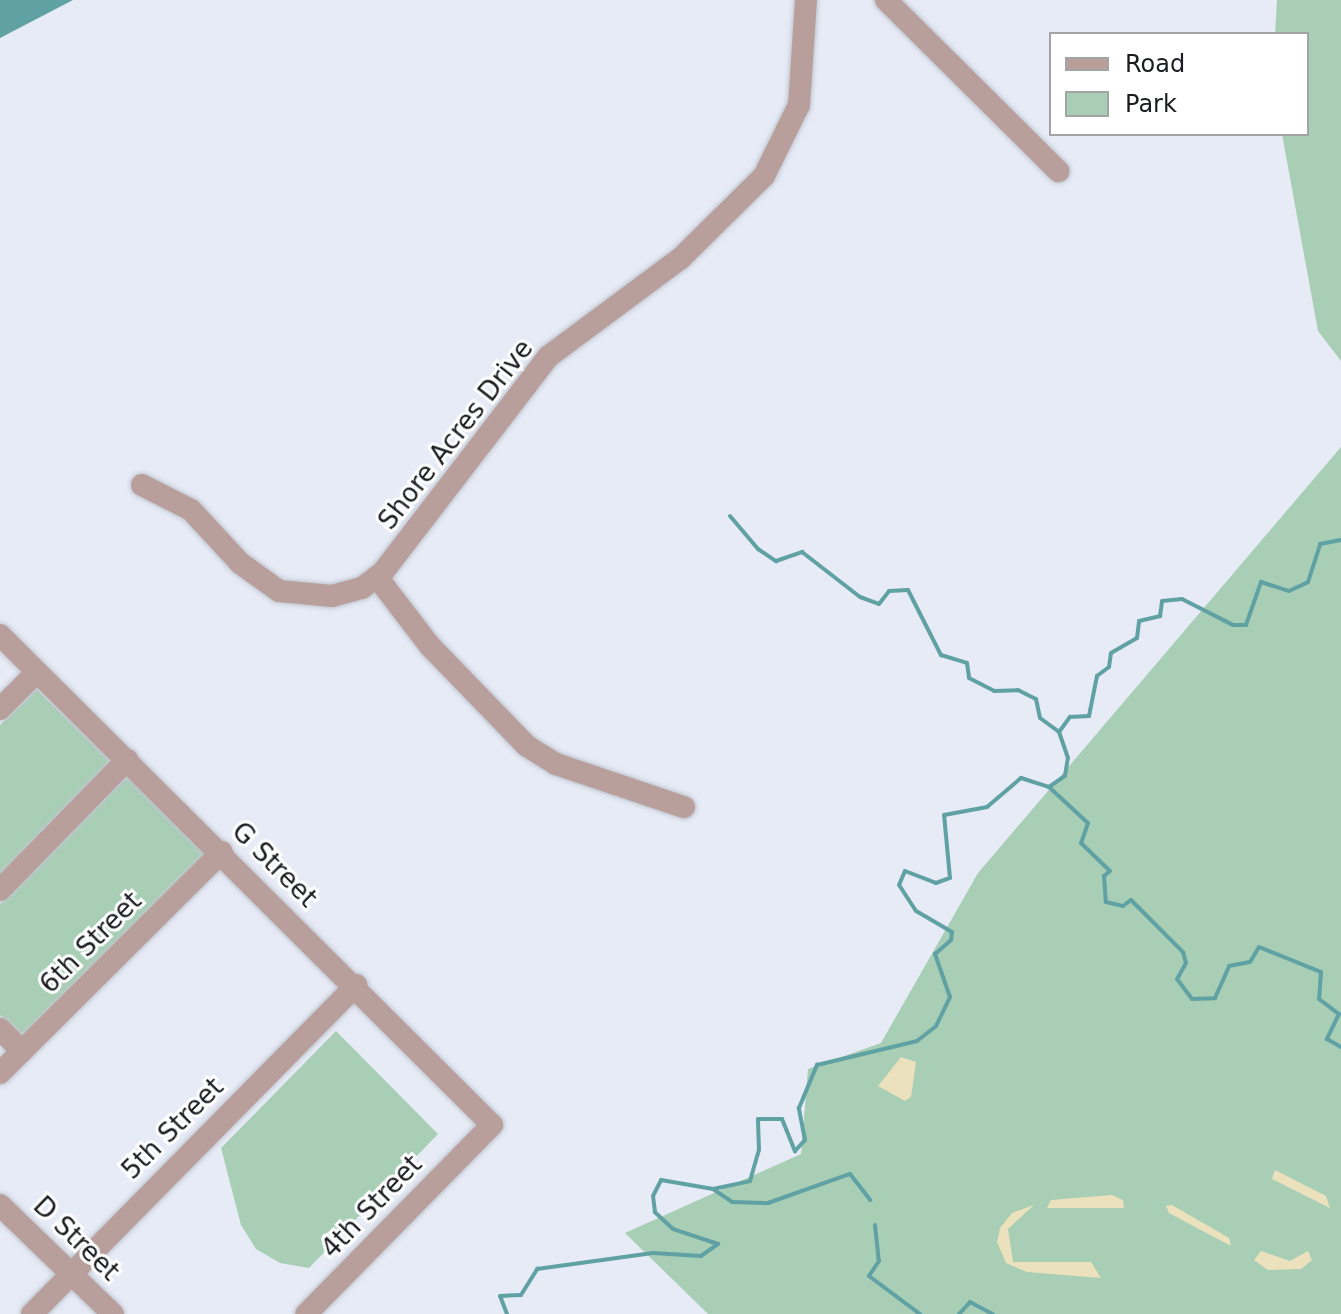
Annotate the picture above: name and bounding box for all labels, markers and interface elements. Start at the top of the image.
legend [1049,32,1309,136]
text: Road [1125,50,1185,78]
text: Park [1125,90,1177,118]
street label: Shore Acres Drive [372,334,540,536]
street label: G Street [225,816,323,914]
street label: 6th Street [34,886,148,1000]
street label: 5th Street [116,1072,230,1186]
street label: 4th Street [315,1149,429,1265]
street label: D Street [27,1191,125,1287]

